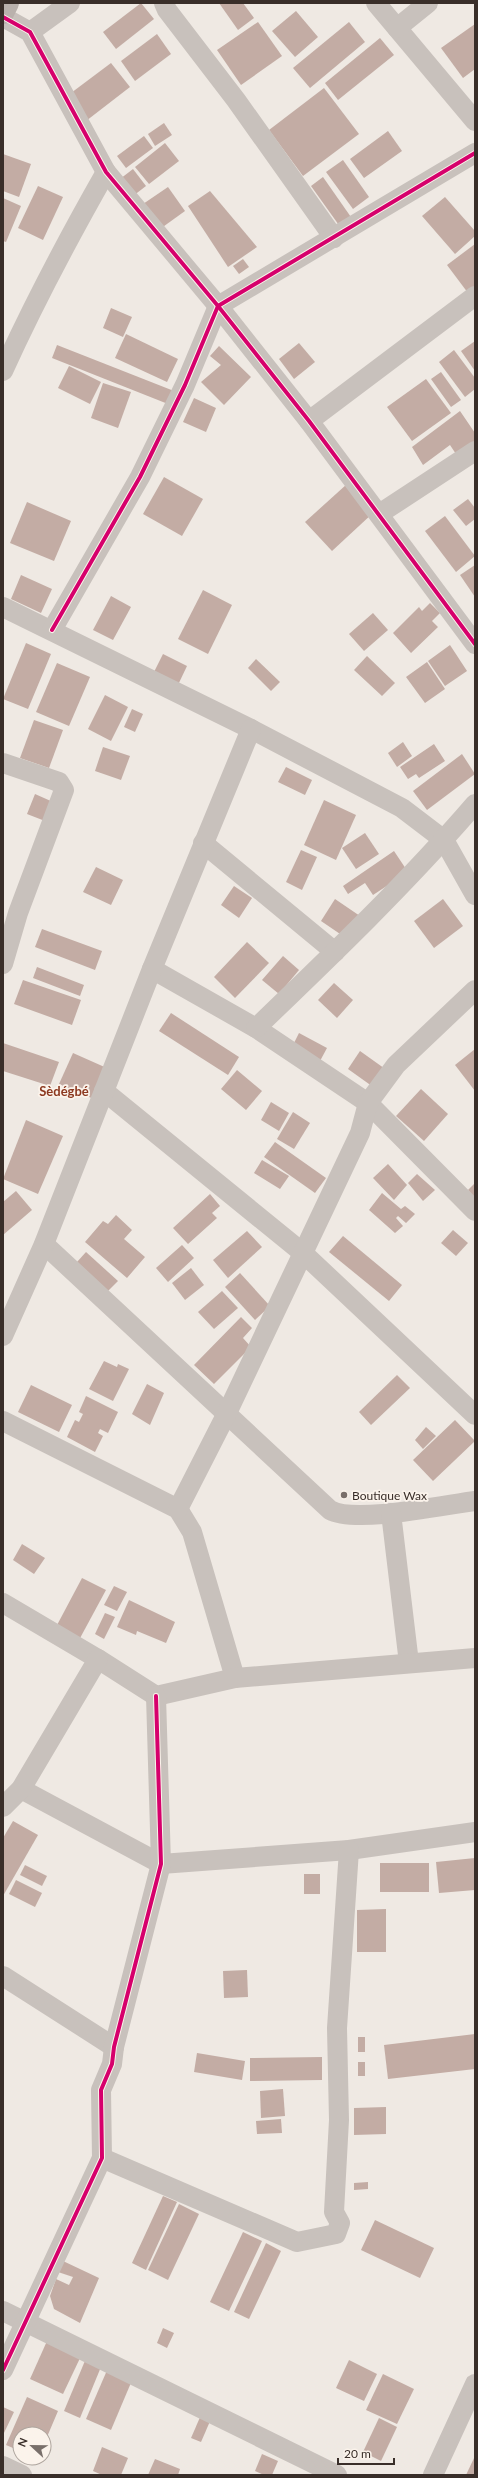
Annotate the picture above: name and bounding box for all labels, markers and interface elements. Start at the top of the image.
district label: Sèdégbé [39,1083,89,1099]
place label: Boutique Wax [352,1488,427,1503]
marker: Boutique Wax [339,1490,349,1500]
north arrow [12,2426,52,2466]
text: N [15,2436,30,2448]
scale bar [338,2440,394,2466]
text: 20 m [344,2446,371,2461]

